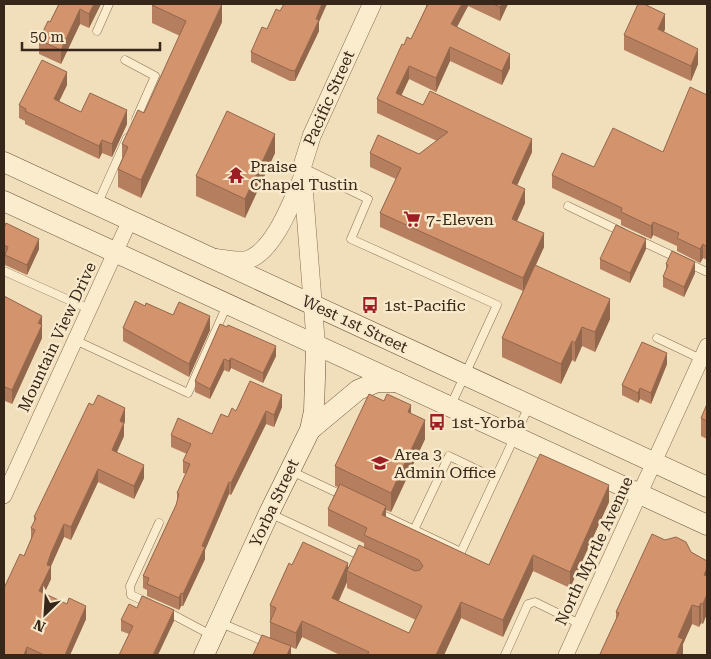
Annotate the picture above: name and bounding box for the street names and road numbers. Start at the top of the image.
street label: Pacific Street [300,47,358,149]
street label: Mountain View Drive [14,259,100,415]
street label: West 1st Street [299,291,411,357]
street label: Yorba Street [245,456,303,550]
street label: North Myrtle Avenue [551,473,637,629]

